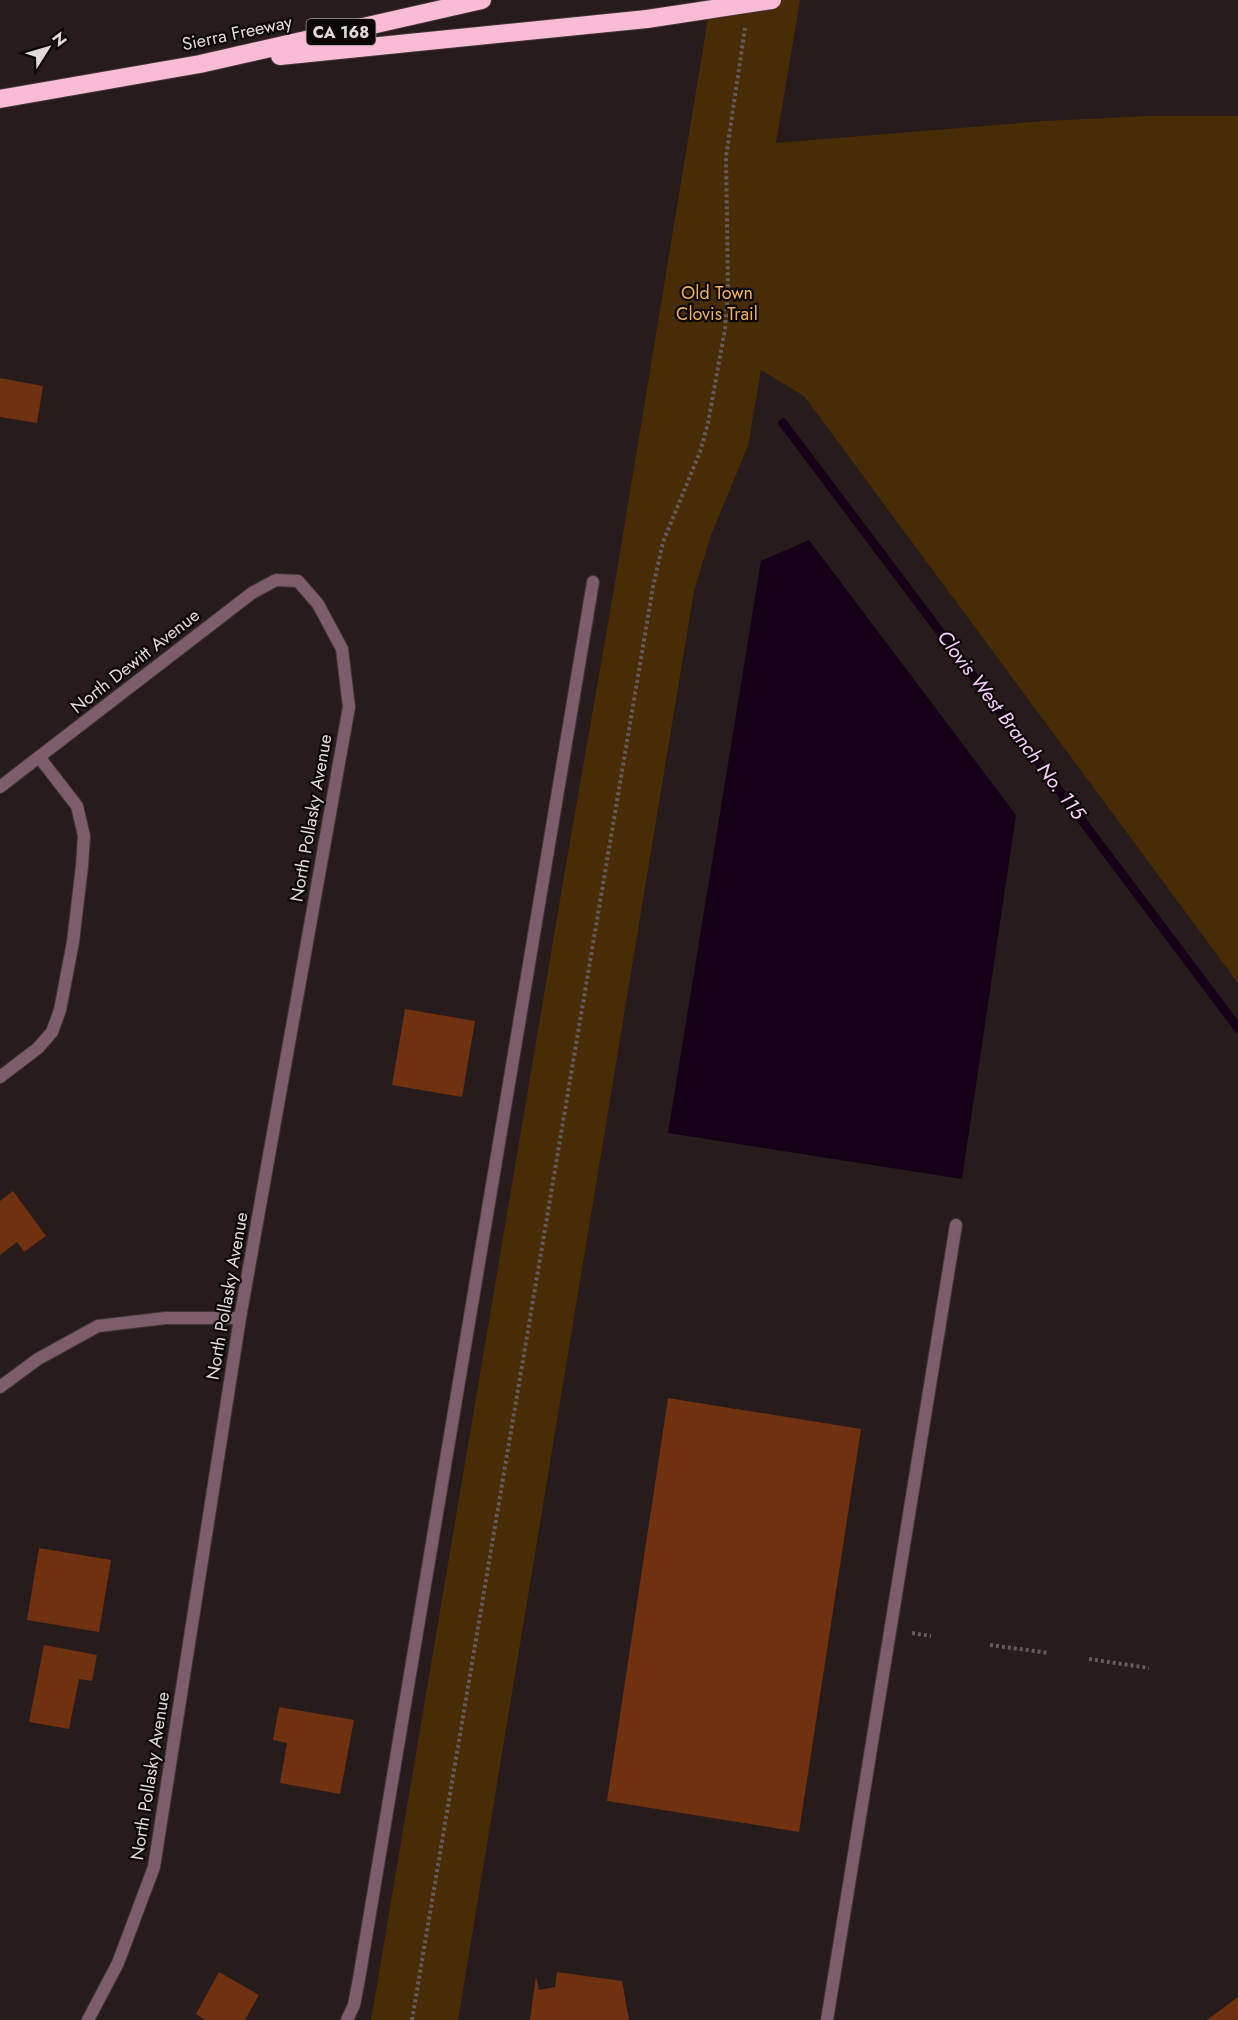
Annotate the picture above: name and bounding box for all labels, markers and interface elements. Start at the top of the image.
street label: Sierra Freeway [180,9,294,57]
north arrow [18,18,78,78]
road number: CA 168 [306,19,376,45]
text: N [47,27,73,51]
park label: Old Town Clovis Trail [676,280,758,327]
street label: North Dewitt Avenue [65,602,205,720]
water label: Clovis West Branch No. 115 [930,624,1093,827]
street label: North Pollasky Avenue [283,732,339,904]
street label: North Pollasky Avenue [199,1210,255,1382]
street label: North Pollasky Avenue [124,1690,176,1862]

